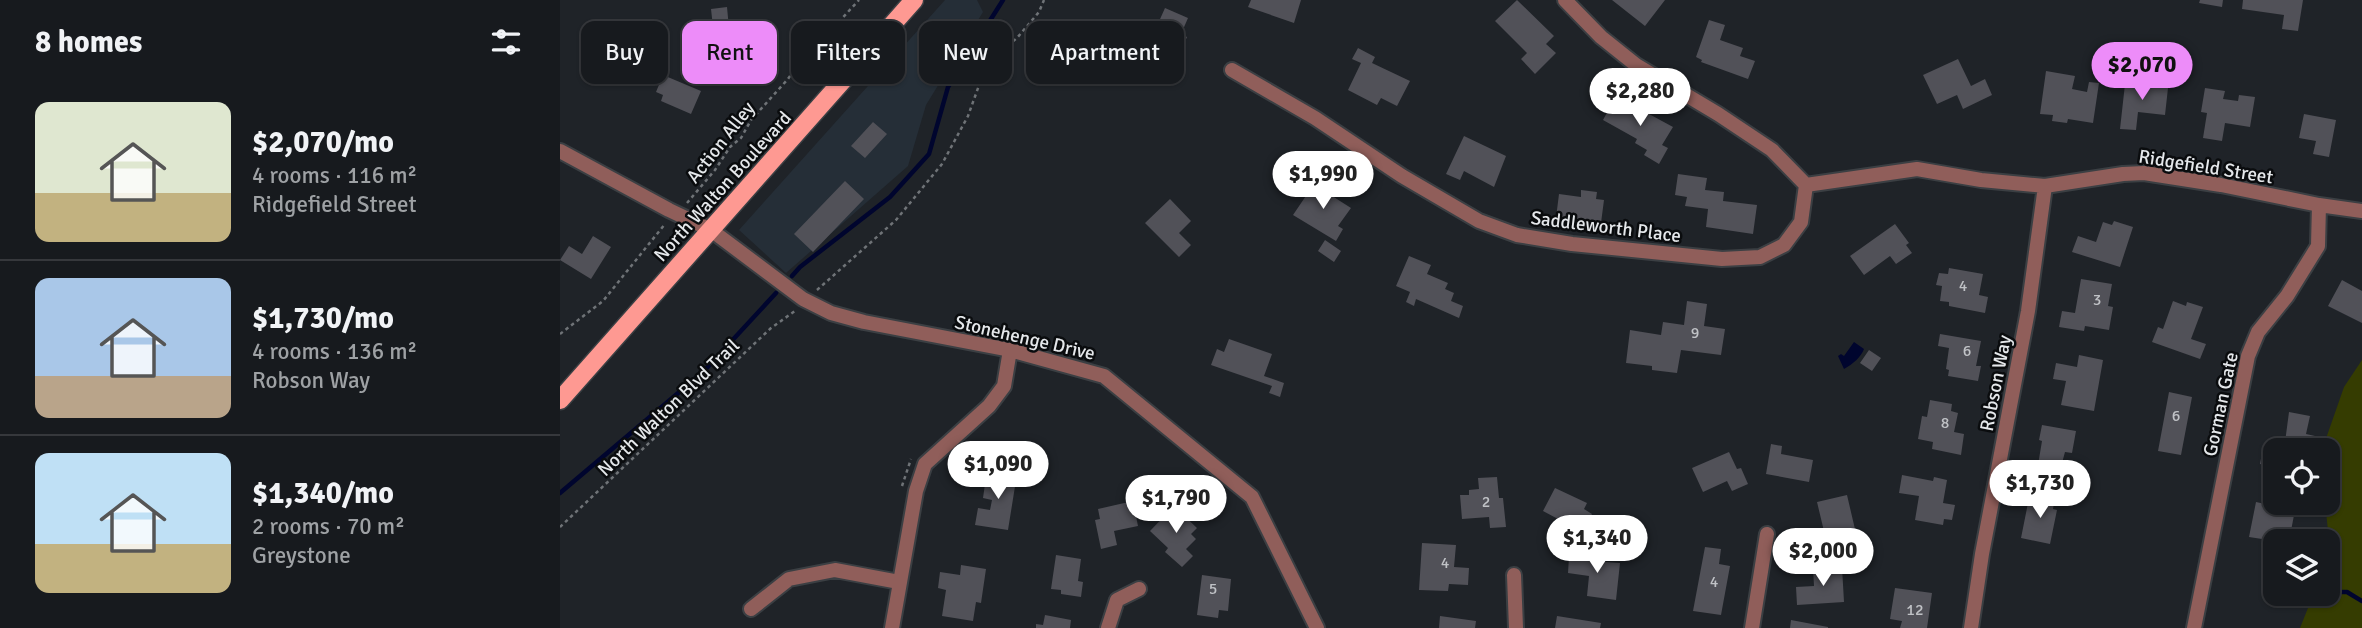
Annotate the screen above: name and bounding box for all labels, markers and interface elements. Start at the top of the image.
chip: Buy [581,21,668,84]
chip: Rent [682,21,777,84]
chip: Filters [791,21,905,84]
chip: New [919,21,1012,84]
chip: Apartment [1026,21,1184,84]
icon: filters [487,23,525,61]
text: 8 homes [35,24,142,61]
pin: $2,070 [2085,42,2199,102]
text: $2,070 [2108,50,2176,79]
pin: $2,280 [1583,68,1697,128]
text: $2,280 [1606,76,1674,105]
street label: Action Alley [681,97,760,188]
street label: North Walton Boulevard [649,106,797,267]
text: $2,070/mo [252,124,394,161]
icon: home [91,130,175,214]
street label: Ridgefield Street [2137,145,2275,190]
pin: $1,990 [1266,152,1380,211]
text: $1,990 [1289,159,1357,188]
text: 4 rooms · 116 m² [252,161,417,190]
text: Ridgefield Street [252,190,417,219]
street label: Saddleworth Place [1529,206,1682,248]
house number: 4 [1959,276,1968,296]
house number: 3 [2093,290,2101,310]
text: $1,730/mo [252,300,394,337]
icon: home [91,306,175,390]
street label: Stonehenge Drive [952,310,1097,366]
house number: 9 [1691,323,1699,343]
street label: Robson Way [1975,333,2017,433]
street label: North Walton Blvd Trail [593,334,745,482]
text: 4 rooms · 136 m² [252,337,417,366]
house number: 6 [1963,341,1971,361]
street label: Gorman Gate [2198,350,2244,459]
text: Robson Way [252,366,370,395]
house number: 6 [2172,406,2180,426]
house number: 8 [1941,413,1949,433]
map controls [2263,438,2340,606]
button: locate [2263,438,2340,515]
pin: $1,090 [941,442,1055,501]
text: $1,090 [964,449,1032,478]
pin: $1,730 [1983,461,2097,520]
text: $1,730 [2006,468,2074,497]
text: $1,340/mo [252,475,394,512]
pin: $1,790 [1119,476,1233,535]
icon: home [91,481,175,565]
text: $1,790 [1142,483,1210,512]
house number: 2 [1482,492,1490,512]
text: 2 rooms · 70 m² [252,512,405,541]
pin: $1,340 [1540,516,1654,575]
text: $1,340 [1563,523,1631,552]
pin: $2,000 [1766,528,1880,588]
button: layers [2263,529,2340,606]
text: $2,000 [1789,536,1857,565]
text: Greystone [252,541,351,570]
house number: 4 [1441,553,1450,573]
house number: 4 [1710,572,1719,592]
house number: 5 [1209,579,1217,599]
house number: 12 [1906,600,1924,620]

